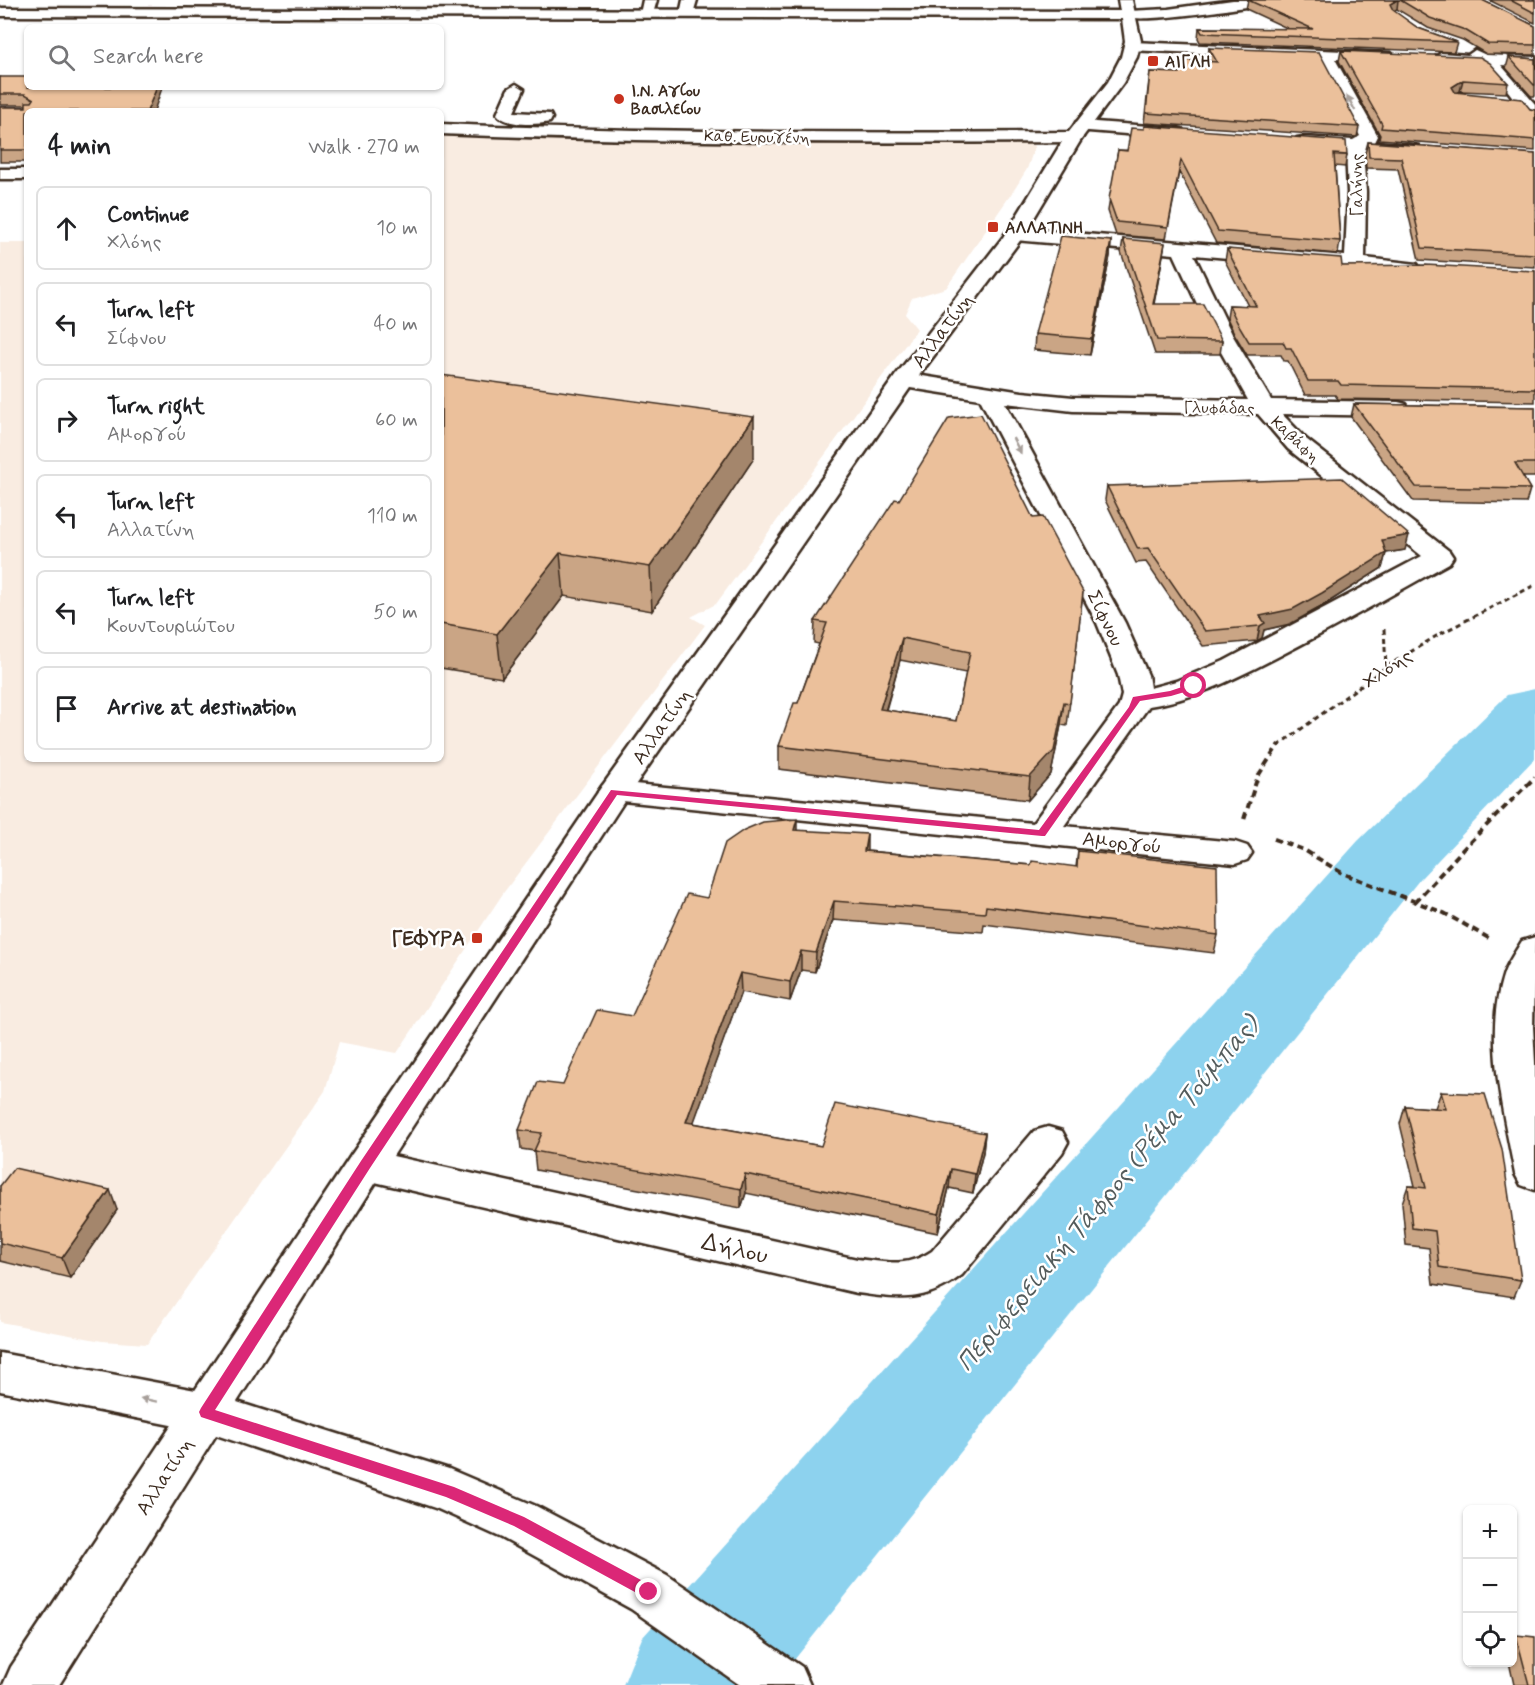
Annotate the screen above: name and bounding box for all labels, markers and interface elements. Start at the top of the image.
search box [24,24,444,90]
icon: search [45,41,78,74]
text: Search here [93,43,204,71]
place label: ΑΙΓΛΗ [1165,52,1211,73]
marker: ΑΙΓΛΗ [1146,54,1160,68]
place label: Ι.Ν. Αγίου Βασιλείου [631,81,701,120]
marker: Ι.Ν. Αγίου Βασιλείου [612,92,626,106]
one-way arrow [1346,95,1356,112]
street label: Καθ. Ευρυγένη [704,125,810,149]
text: 4 min [48,130,111,164]
text: Walk · 270 m [308,134,420,161]
street label: Γαλήνης [1347,154,1368,216]
text: Continue [107,201,189,229]
icon: ahead [50,212,83,245]
text: 10 m [376,215,418,242]
place label: ΑΛΛΑΤΙΝΗ [1005,218,1083,239]
marker: ΑΛΛΑΤΙΝΗ [986,220,1000,234]
text: Χλόης [107,229,161,256]
street label: Αλλατίνη [906,288,980,374]
text: Turn left [107,297,195,325]
icon: left [50,308,83,341]
text: 40 m [374,311,418,338]
text: Σίφνου [107,325,166,352]
text: Turn right [107,393,205,421]
street label: Γλυφάδας [1183,397,1255,420]
icon: right [50,404,83,437]
text: 60 m [375,407,418,434]
street label: Καβάφη [1266,412,1324,468]
text: Αμοργού [107,421,186,448]
one-way arrow [1012,437,1022,454]
text: Turn left [107,489,195,517]
icon: left [50,500,83,533]
text: 110 m [367,503,418,530]
text: Αλλατίνη [107,517,195,544]
text: Turn left [107,585,195,613]
street label: Σίφνου [1080,586,1130,651]
icon: left [50,596,83,629]
text: 50 m [373,599,418,626]
text: Κουντουριώτου [107,613,235,640]
street label: Χλόης [1358,643,1418,696]
route start [1180,672,1206,698]
street label: Αλλατίνη [626,683,698,770]
icon: arrive [50,692,83,725]
text: Arrive at destination [107,694,297,722]
street label: Αμοργού [1081,826,1163,861]
place label: ΓΕΦΥΡΑ [391,926,465,953]
marker: ΓΕΦΥΡΑ [470,931,484,945]
water label: Περιφερειακή Τάφρος (Ρέμα Τούμπας) [949,1007,1269,1379]
street label: Δήλου [699,1227,771,1272]
one-way arrow [139,1395,158,1404]
street label: Αλλατίνη [130,1433,200,1521]
map controls [1463,1505,1517,1667]
button: + [1463,1505,1517,1559]
button: − [1463,1559,1517,1613]
route end [635,1578,661,1604]
button: locate [1463,1613,1517,1667]

